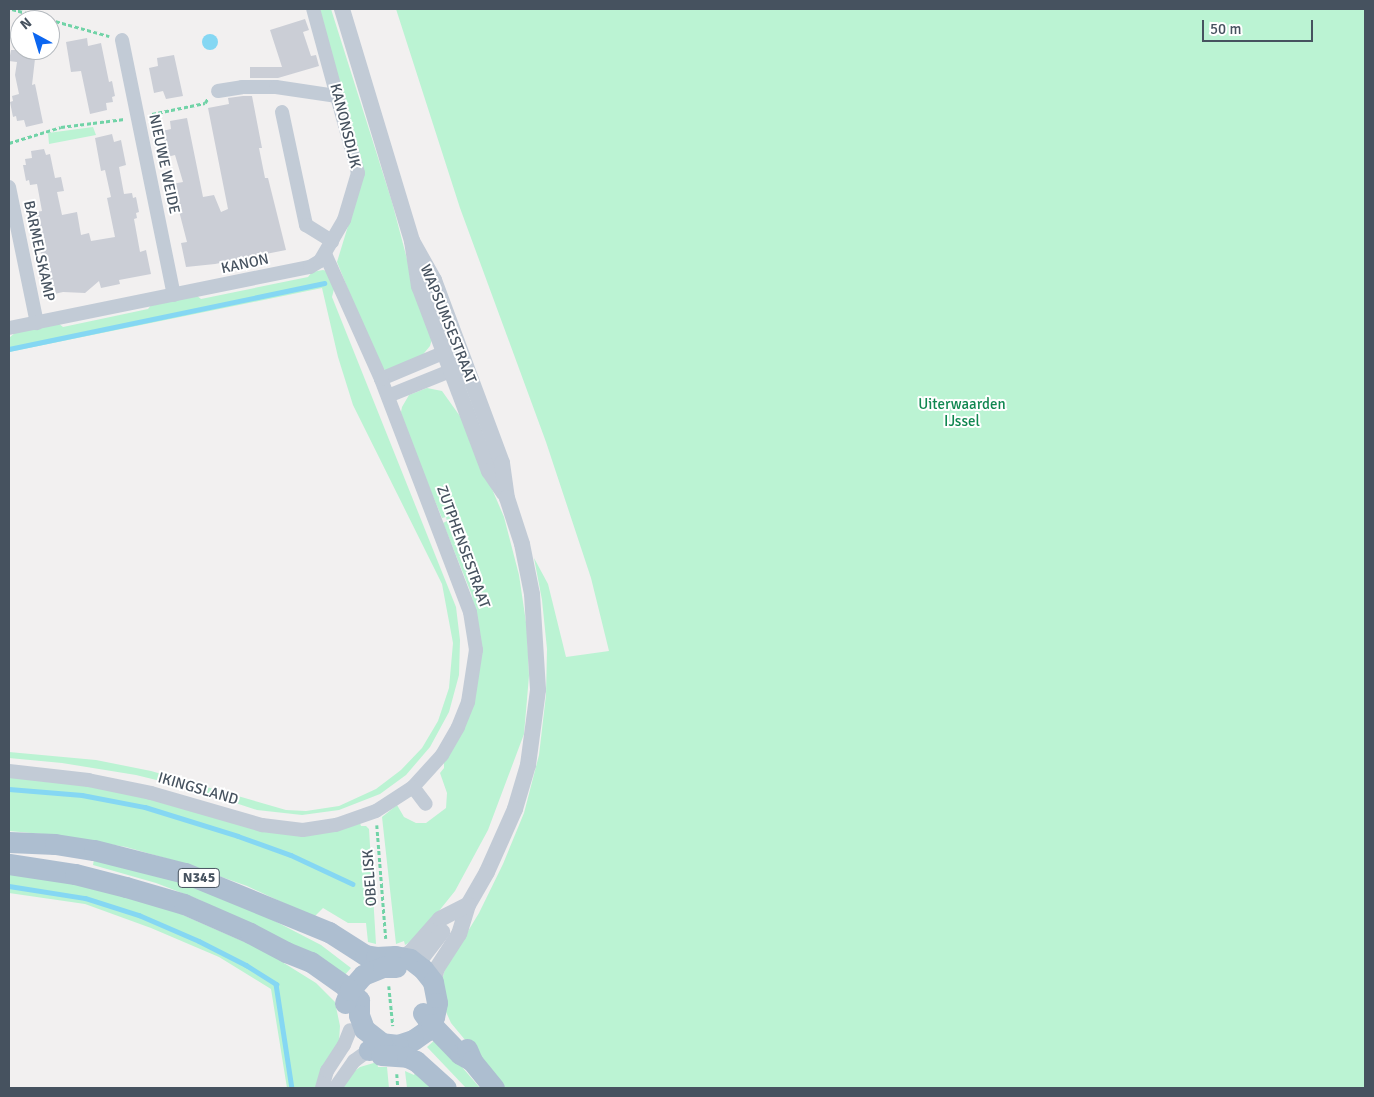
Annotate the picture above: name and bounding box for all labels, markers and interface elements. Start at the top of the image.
north arrow [10,10,60,60]
scale bar [1204,10,1315,42]
text: N [17,14,35,33]
text: 50 m [1210,20,1241,38]
street label: KANONSDIJK [326,82,364,170]
street label: NIEUWE WEIDE [145,112,183,216]
street label: BARMELSKAMP [20,199,58,303]
street label: KANON [219,250,271,278]
street label: WAPSUMSESTRAAT [416,262,480,386]
park label: Uiterwaarden IJssel [918,395,1006,430]
street label: ZUTPHENSESTRAAT [432,483,494,611]
street label: IKINGSLAND [156,769,240,809]
street label: OBELISK [359,849,381,907]
road number: N345 [178,866,220,890]

